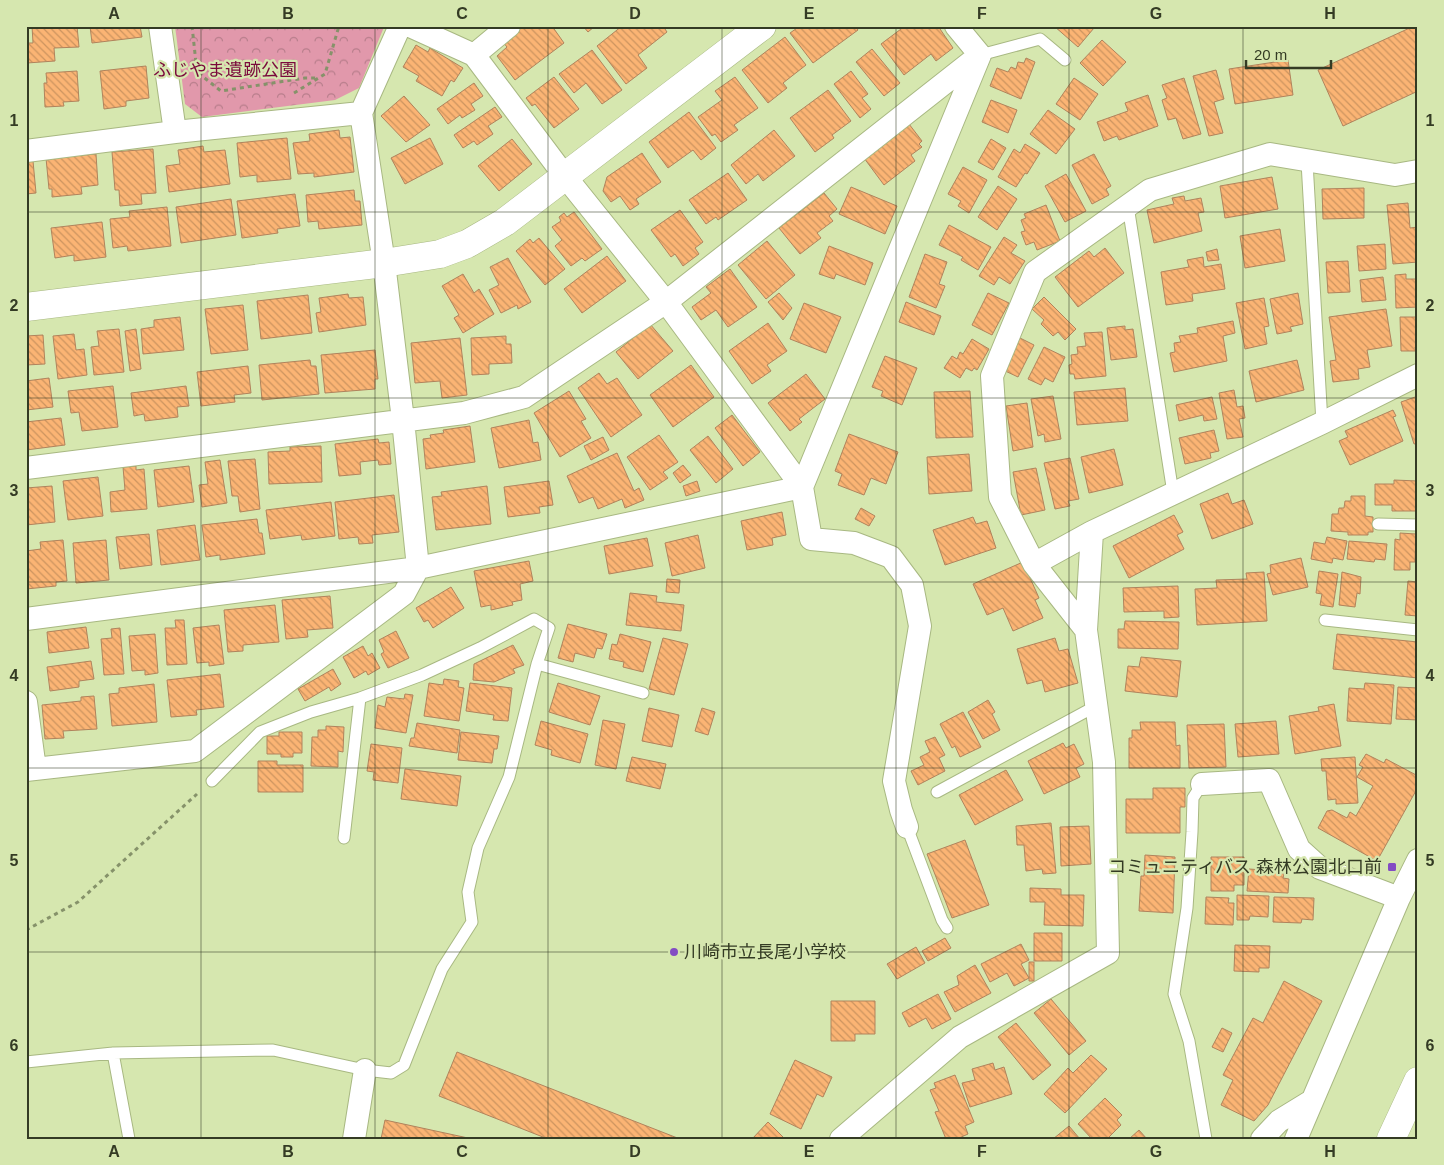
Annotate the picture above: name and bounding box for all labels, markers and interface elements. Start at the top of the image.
text: A [108,5,120,22]
text: B [282,5,294,22]
text: C [456,5,468,22]
text: D [629,5,641,22]
text: E [804,5,815,22]
text: F [977,5,987,22]
text: G [1150,5,1162,22]
text: H [1324,5,1336,22]
scale bar [1246,38,1332,70]
text: 20 m [1254,46,1287,63]
park label: ふじやま遺跡公園 [153,60,297,80]
text: 1 [10,112,19,129]
text: 1 [1426,112,1435,129]
text: 2 [10,297,19,314]
text: 2 [1426,297,1435,314]
text: 3 [10,482,19,499]
text: 3 [1426,482,1435,499]
text: 4 [10,667,19,684]
text: 4 [1426,667,1435,684]
text: 5 [10,852,19,869]
text: 5 [1426,852,1435,869]
place label: コミュニティバス 森林公園北口前 [1108,857,1382,877]
marker: コミュニティバス 森林公園北口前 [1386,861,1398,873]
place label: 川崎市立長尾小学校 [684,942,846,962]
marker: 川崎市立長尾小学校 [668,946,680,958]
text: 6 [10,1037,19,1054]
text: 6 [1426,1037,1435,1054]
text: A [108,1143,120,1160]
text: B [282,1143,294,1160]
text: C [456,1143,468,1160]
text: D [629,1143,641,1160]
text: E [804,1143,815,1160]
text: F [977,1143,987,1160]
text: G [1150,1143,1162,1160]
text: H [1324,1143,1336,1160]

